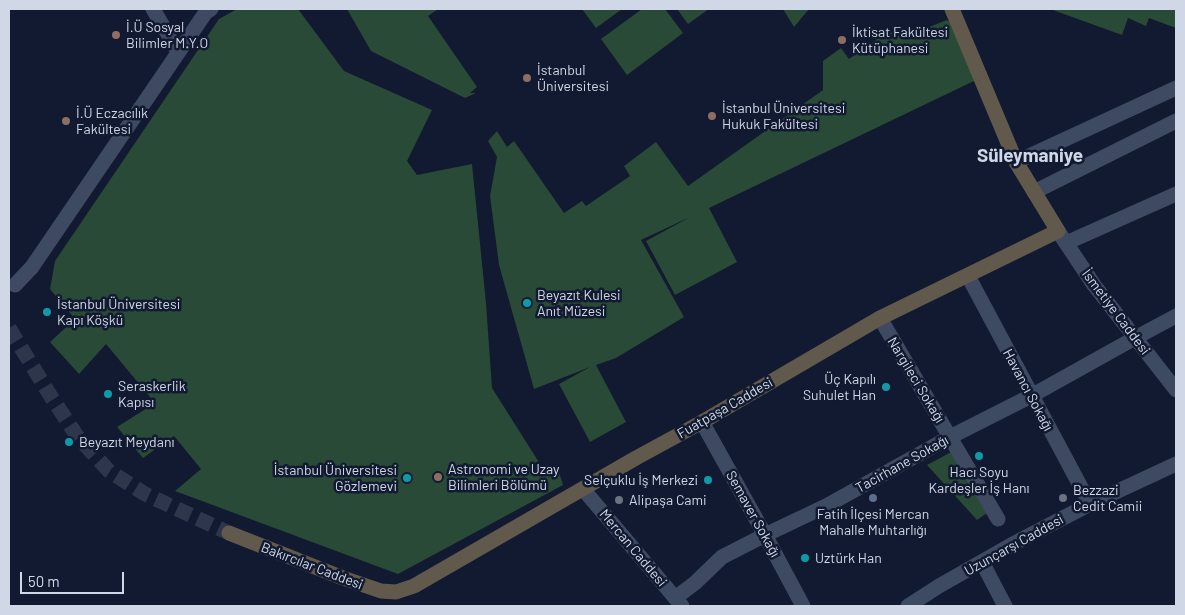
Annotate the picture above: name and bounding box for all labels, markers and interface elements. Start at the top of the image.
place label: İ.Ü Sosyal Bilimler M.Y.O [126,19,208,52]
place label: İktisat Fakültesi Kütüphanesi [852,24,948,56]
marker: İ.Ü Sosyal Bilimler M.Y.O [110,29,122,41]
marker: İktisat Fakültesi Kütüphanesi [836,34,848,46]
place label: İstanbul Üniversitesi [537,62,609,94]
marker: İstanbul Üniversitesi [521,72,533,84]
place label: İstanbul Üniversitesi Hukuk Fakültesi [722,100,845,132]
place label: İ.Ü Eczacılık Fakültesi [76,105,148,138]
marker: İstanbul Üniversitesi Hukuk Fakültesi [706,110,718,122]
marker: İ.Ü Eczacılık Fakültesi [60,115,72,127]
district label: Süleymaniye [977,145,1083,167]
street label: İsmetiye Caddesi [1078,266,1154,358]
place label: Beyazıt Kulesi Anıt Müzesi [537,287,621,320]
place label: İstanbul Üniversitesi Kapı Köşkü [57,296,180,328]
marker: Beyazıt Kulesi Anıt Müzesi [521,297,533,309]
marker: İstanbul Üniversitesi Kapı Köşkü [41,306,53,318]
street label: Nargileci Sokağı [884,334,948,426]
street label: Havancı Sokağı [999,346,1057,434]
place label: Üç Kapılı Suhulet Han [803,371,876,404]
street label: Fuatpaşa Caddesi [674,374,776,442]
place label: Seraskerlik Kapısı [118,378,186,411]
marker: Üç Kapılı Suhulet Han [880,381,892,393]
marker: Seraskerlik Kapısı [102,388,114,400]
street label: Tacirhane Sokağı [853,432,951,496]
place label: Beyazıt Meydanı [79,434,174,450]
marker: Beyazıt Meydanı [63,436,75,448]
marker: Hacı Soyu Kardeşler İş Hanı [973,450,985,462]
place label: Astronomi ve Uzay Bilimleri Bölümü [448,461,559,494]
place label: İstanbul Üniversitesi Gözlemevi [274,462,397,494]
place label: Hacı Soyu Kardeşler İş Hanı [928,464,1030,497]
street label: Semaver Sokağı [722,468,784,560]
marker: Astronomi ve Uzay Bilimleri Bölümü [432,471,444,483]
marker: İstanbul Üniversitesi Gözlemevi [401,472,413,484]
place label: Selçuklu İş Merkezi [584,472,698,488]
marker: Selçuklu İş Merkezi [702,474,714,486]
place label: Bezzazi Cedit Camii [1073,482,1142,514]
place label: Alipaşa Cami [629,492,707,508]
marker: Fatih İlçesi Mercan Mahalle Muhtarlığı [867,492,879,504]
marker: Bezzazi Cedit Camii [1057,492,1069,504]
marker: Alipaşa Cami [613,494,625,506]
street label: Mercan Caddesi [596,506,670,590]
place label: Fatih İlçesi Mercan Mahalle Muhtarlığı [817,506,929,538]
street label: Uzunçarşı Caddesi [961,511,1067,579]
street label: Bakırcılar Caddesi [259,539,365,593]
place label: Uztürk Han [815,550,882,566]
marker: Uztürk Han [799,552,811,564]
scale bar [22,562,126,594]
text: 50 m [28,572,60,590]

